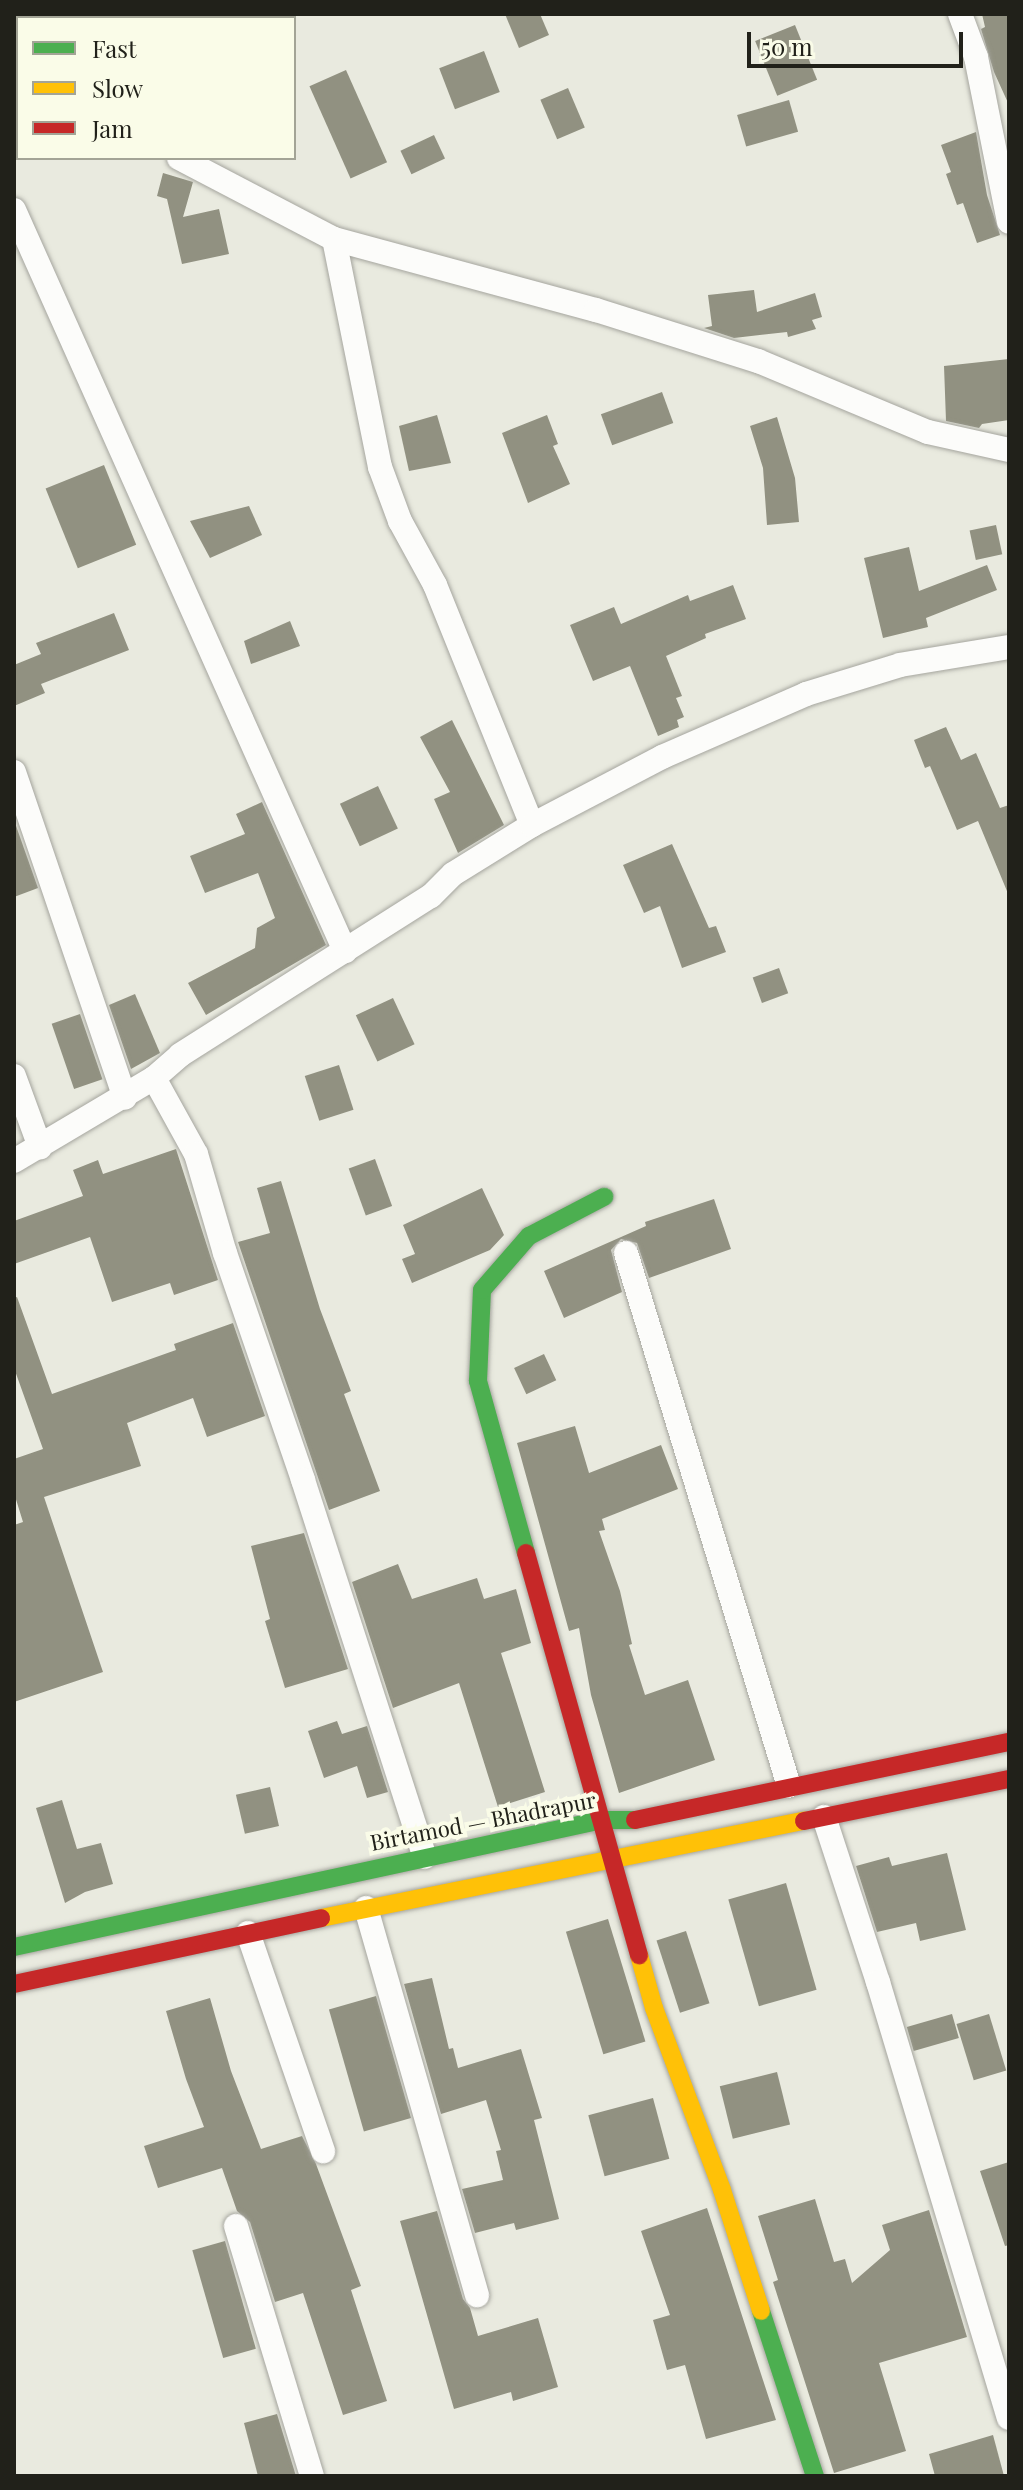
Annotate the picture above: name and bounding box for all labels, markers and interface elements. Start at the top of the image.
legend [16,16,296,160]
scale bar [751,16,967,66]
text: 50 m [761,30,813,62]
text: Fast [92,32,137,64]
text: Slow [92,72,143,104]
text: Jam [92,112,133,144]
street label: Birtamod — Bhadrapur [368,1786,598,1856]

